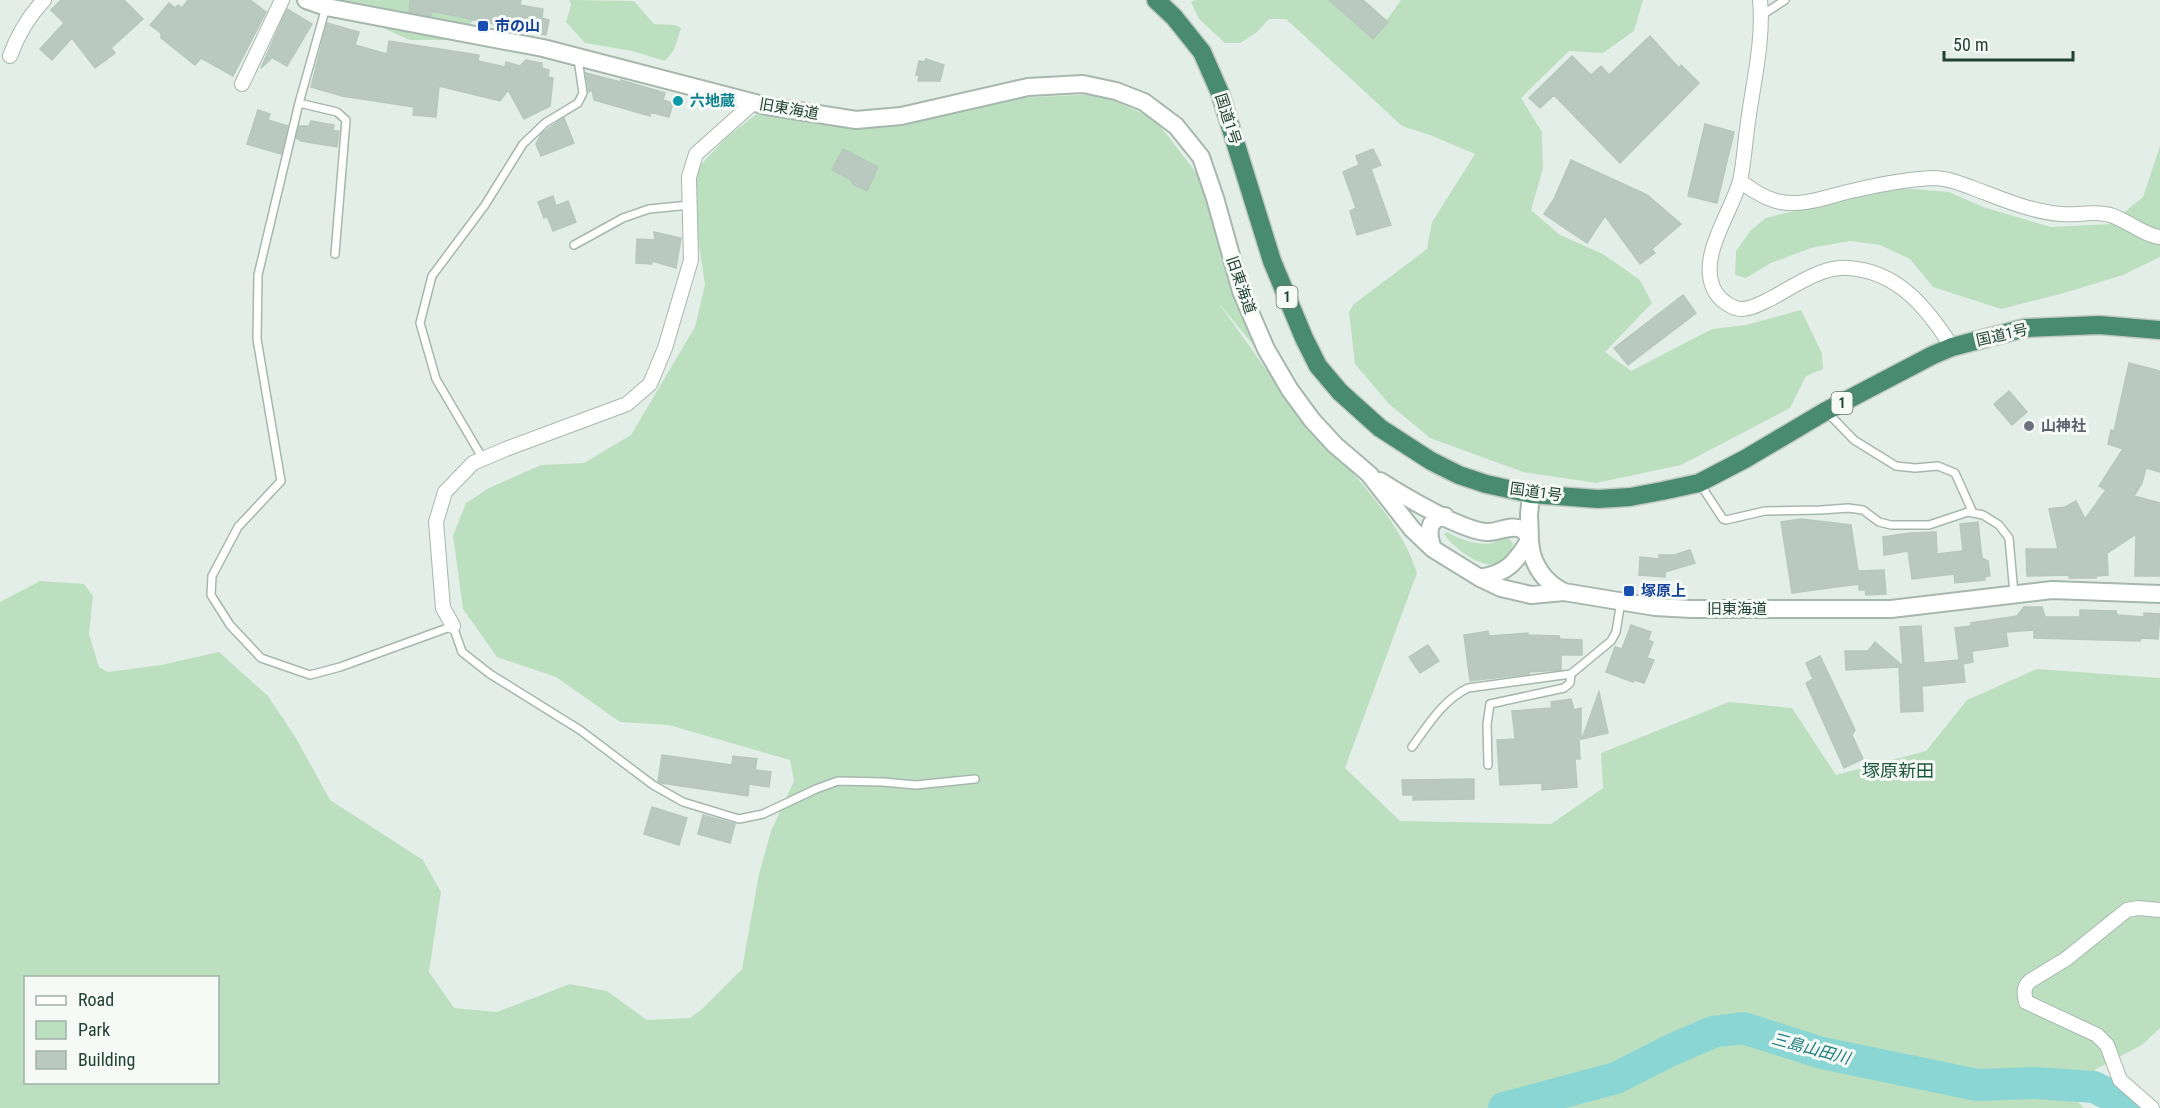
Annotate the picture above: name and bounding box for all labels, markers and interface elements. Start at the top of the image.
place label: 市の山 [495,17,540,35]
marker: 市の山 [476,19,490,33]
scale bar [1944,24,2073,62]
text: 50 m [1953,34,1988,55]
street label: 国道1号 [1211,91,1245,147]
place label: 六地蔵 [690,92,735,110]
marker: 六地蔵 [671,94,685,108]
street label: 旧東海道 [758,95,820,123]
street label: 旧東海道 [1223,254,1259,316]
road number: 1 [1276,286,1298,308]
street label: 国道1号 [1974,320,2030,350]
road number: 1 [1832,392,1852,414]
place label: 山神社 [2041,417,2086,435]
marker: 山神社 [2022,419,2036,433]
street label: 国道1号 [1509,479,1563,505]
place label: 塚原上 [1641,582,1686,600]
marker: 塚原上 [1622,584,1636,598]
street label: 旧東海道 [1707,600,1767,618]
district label: 塚原新田 [1862,760,1934,781]
legend [24,976,219,1084]
text: Road [78,989,114,1010]
text: Park [78,1019,110,1040]
water label: 三島山田川 [1770,1029,1854,1069]
text: Building [78,1049,135,1070]

